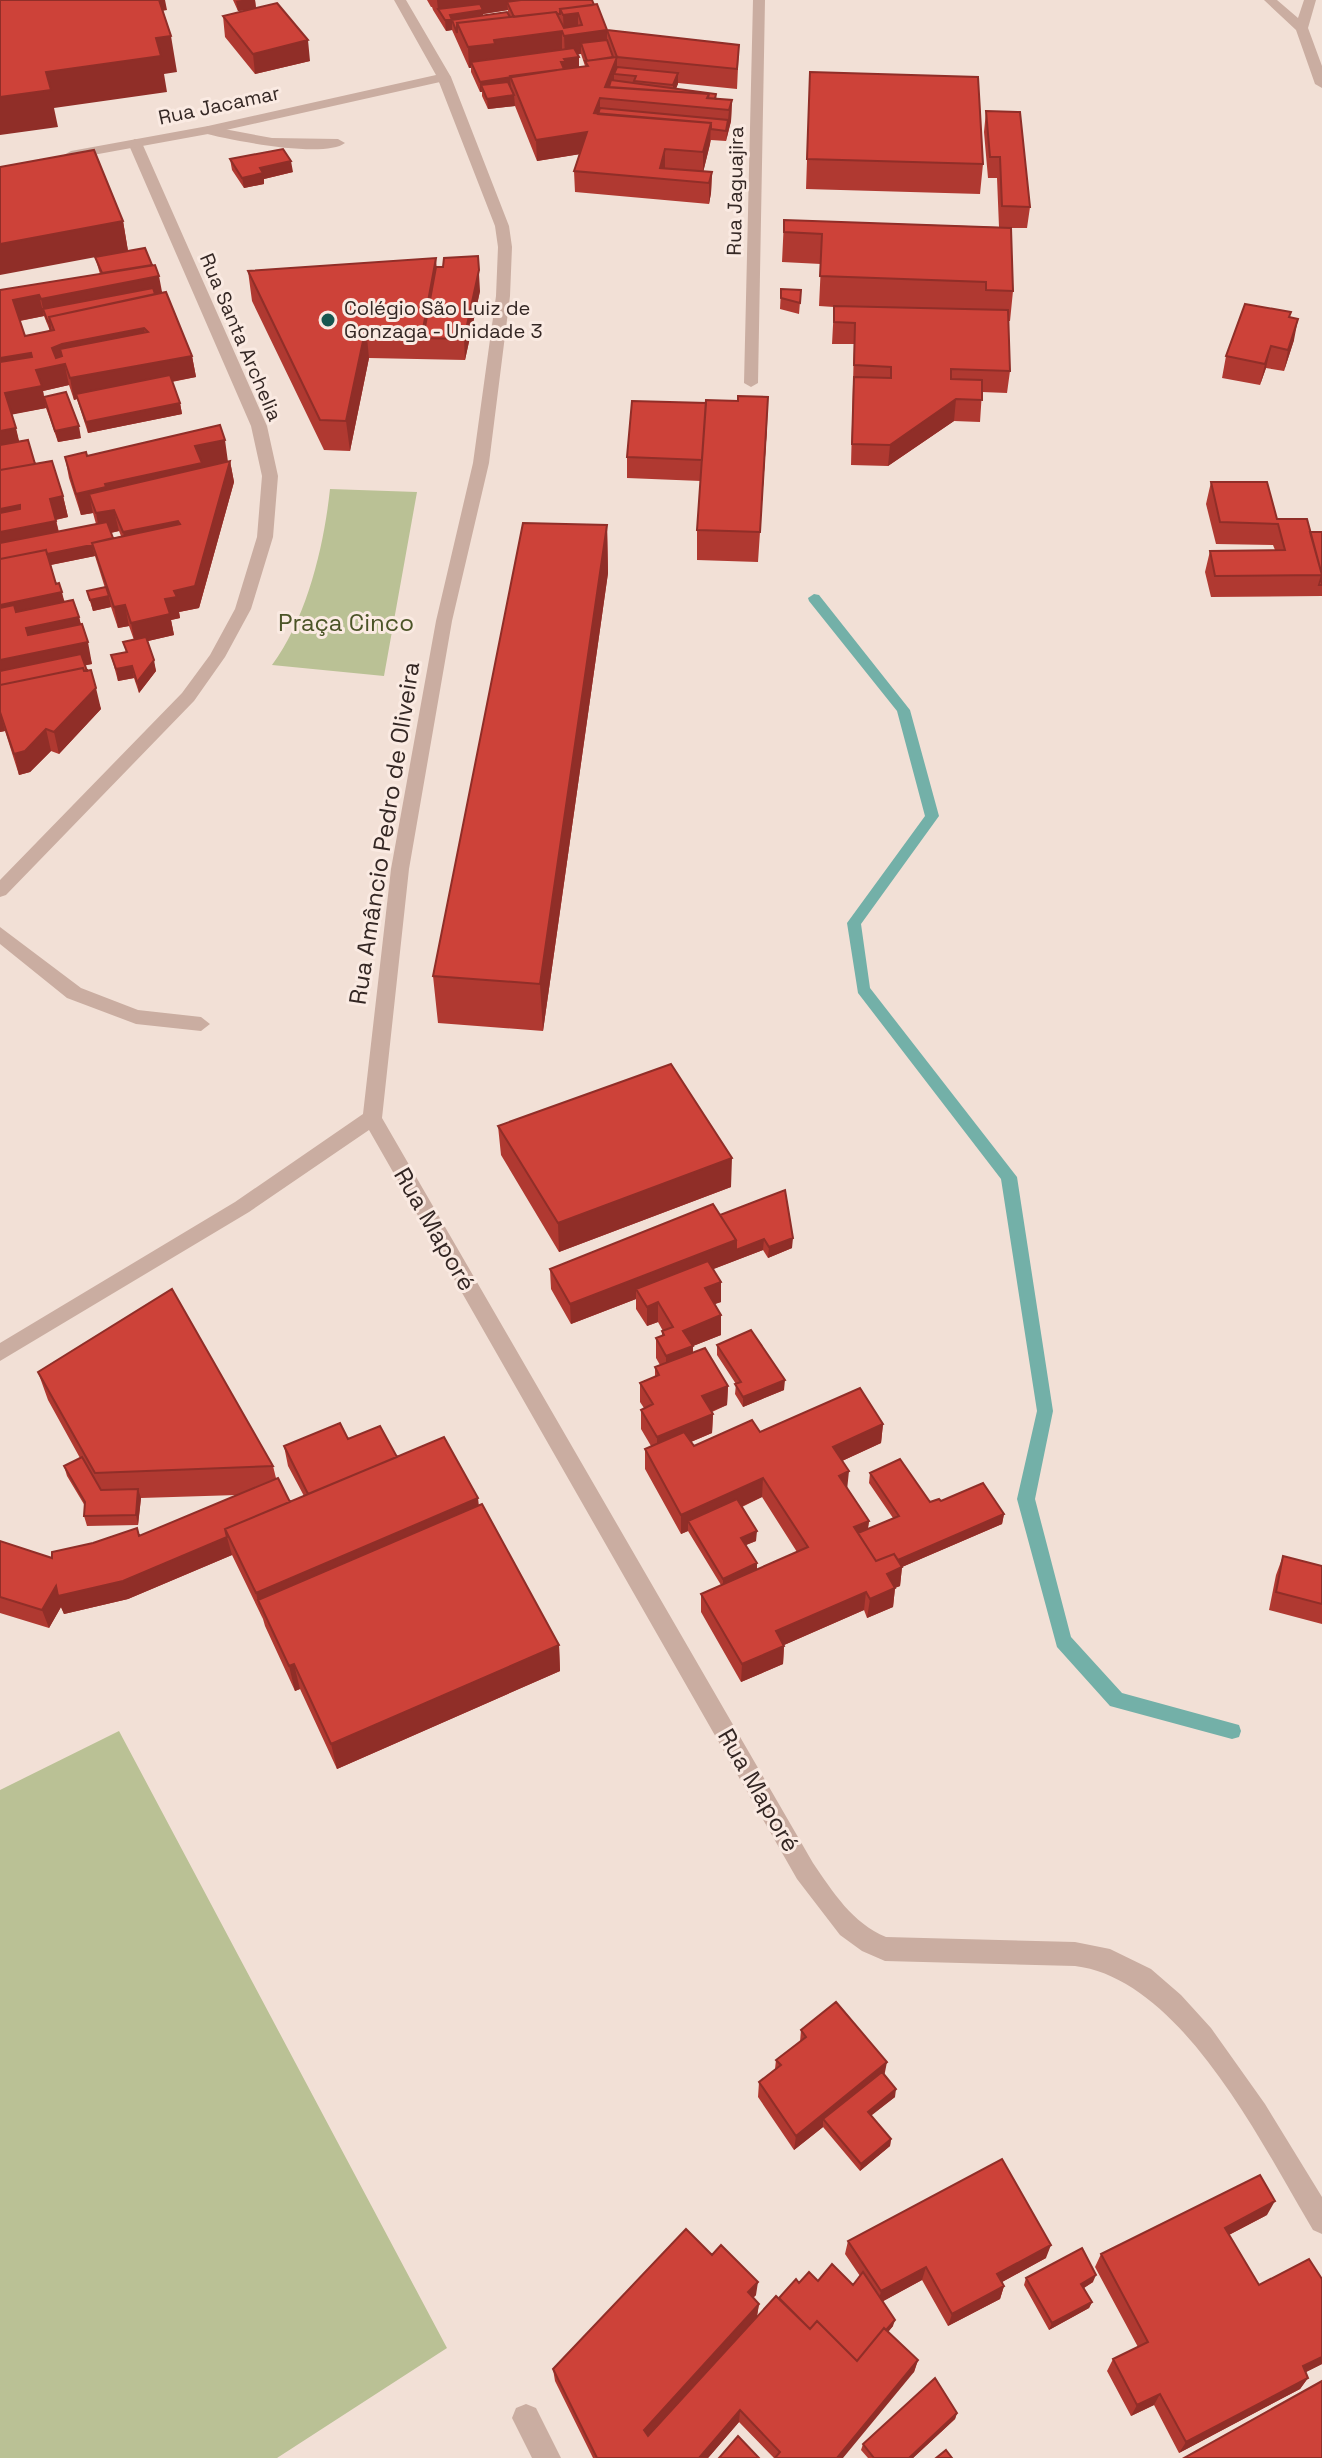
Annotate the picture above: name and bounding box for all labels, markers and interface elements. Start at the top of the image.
street label: Rua Jacamar [156,79,282,131]
street label: Rua Jaguajira [721,126,749,256]
street label: Rua Santa Archelia [194,249,288,425]
place label: Colégio São Luiz de Gonzaga - Unidade 3 [344,295,543,344]
marker: Colégio São Luiz de Gonzaga - Unidade 3 [319,311,337,329]
park label: Praça Cinco [278,607,414,638]
street label: Rua Amâncio Pedro de Oliveira [342,659,426,1007]
street label: Rua Maporé [387,1162,483,1296]
street label: Rua Maporé [711,1723,807,1857]

